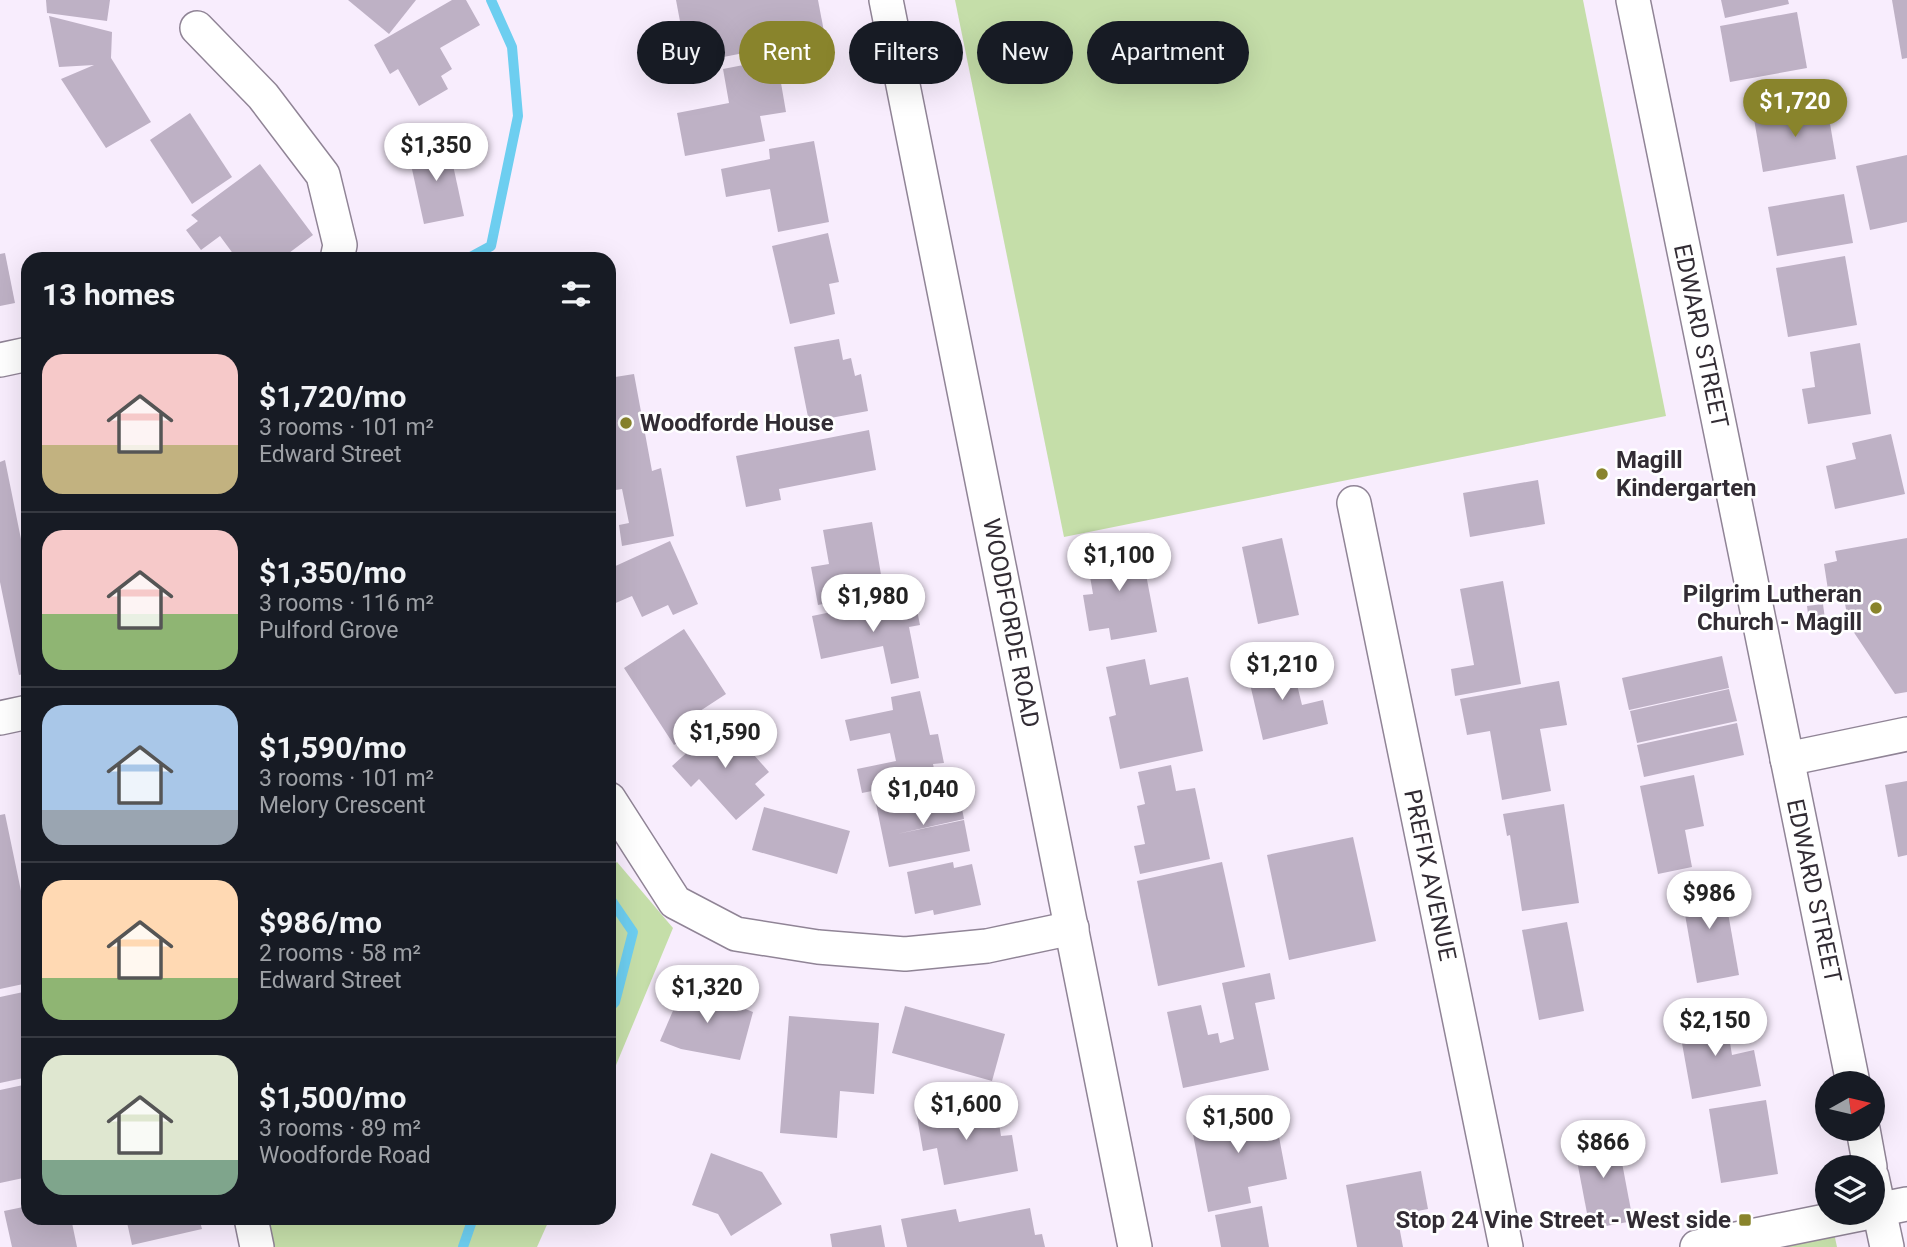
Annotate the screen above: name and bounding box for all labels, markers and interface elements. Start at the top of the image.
chip: Buy [637,21,725,84]
chip: Rent [739,21,835,84]
chip: Filters [849,21,963,84]
chip: New [977,21,1073,84]
chip: Apartment [1087,21,1249,84]
pin: $1,720 [1738,80,1852,139]
text: $1,720 [1759,88,1831,115]
pin: $1,350 [379,124,493,183]
text: $1,350 [400,132,472,159]
street label: EDWARD STREET [1668,241,1734,431]
icon: filters [557,275,595,313]
text: 13 homes [42,277,175,312]
text: $1,720/mo [259,379,407,414]
icon: home [98,382,182,466]
place label: Woodforde House [640,409,834,437]
text: 3 rooms · 101 m² [259,414,434,441]
marker: Woodforde House [618,415,634,431]
text: Edward Street [259,441,402,468]
place label: Magill Kindergarten [1616,446,1757,502]
marker: Magill Kindergarten [1594,466,1610,482]
street label: WOODFORDE ROAD [977,516,1045,730]
pin: $1,100 [1062,534,1176,593]
text: $1,100 [1083,542,1155,569]
text: $1,350/mo [259,555,407,590]
icon: home [98,558,182,642]
pin: $1,980 [816,574,930,634]
place label: Pilgrim Lutheran Church - Magill [1683,580,1862,636]
text: $1,980 [837,583,909,610]
text: 3 rooms · 116 m² [259,590,434,617]
marker: Pilgrim Lutheran Church - Magill [1868,600,1884,616]
text: Pulford Grove [259,617,399,644]
pin: $1,210 [1225,642,1339,702]
text: $1,210 [1246,651,1318,678]
pin: $1,590 [668,710,782,770]
text: $1,590 [689,719,761,746]
text: $1,590/mo [259,730,407,765]
icon: home [98,733,182,817]
text: 3 rooms · 101 m² [259,765,434,792]
pin: $1,040 [866,768,980,827]
text: $1,040 [887,776,959,803]
street label: PREFIX AVENUE [1398,787,1462,963]
text: Melory Crescent [259,792,426,819]
street label: EDWARD STREET [1781,796,1847,986]
pin: $986 [1668,872,1750,931]
text: $986 [1683,880,1735,907]
text: $986/mo [259,905,382,940]
icon: home [98,908,182,992]
text: 2 rooms · 58 m² [259,940,421,967]
pin: $1,320 [650,965,764,1025]
text: Edward Street [259,967,402,994]
text: $1,320 [671,974,743,1001]
pin: $2,150 [1658,998,1772,1058]
text: $2,150 [1679,1007,1751,1034]
north arrow [1815,1071,1885,1141]
map controls [1815,1071,1885,1225]
text: $1,500/mo [259,1080,407,1115]
pin: $1,600 [909,1082,1023,1142]
icon: home [98,1083,182,1167]
text: $1,600 [930,1091,1002,1118]
pin: $1,500 [1181,1096,1295,1155]
text: $1,500 [1202,1104,1274,1131]
text: 3 rooms · 89 m² [259,1115,421,1142]
pin: $866 [1562,1120,1644,1180]
text: $866 [1577,1129,1629,1156]
text: Woodforde Road [259,1142,431,1169]
button: layers [1815,1155,1885,1225]
place label: Stop 24 Vine Street - West side [1395,1206,1731,1234]
marker: Stop 24 Vine Street - West side [1737,1212,1753,1228]

